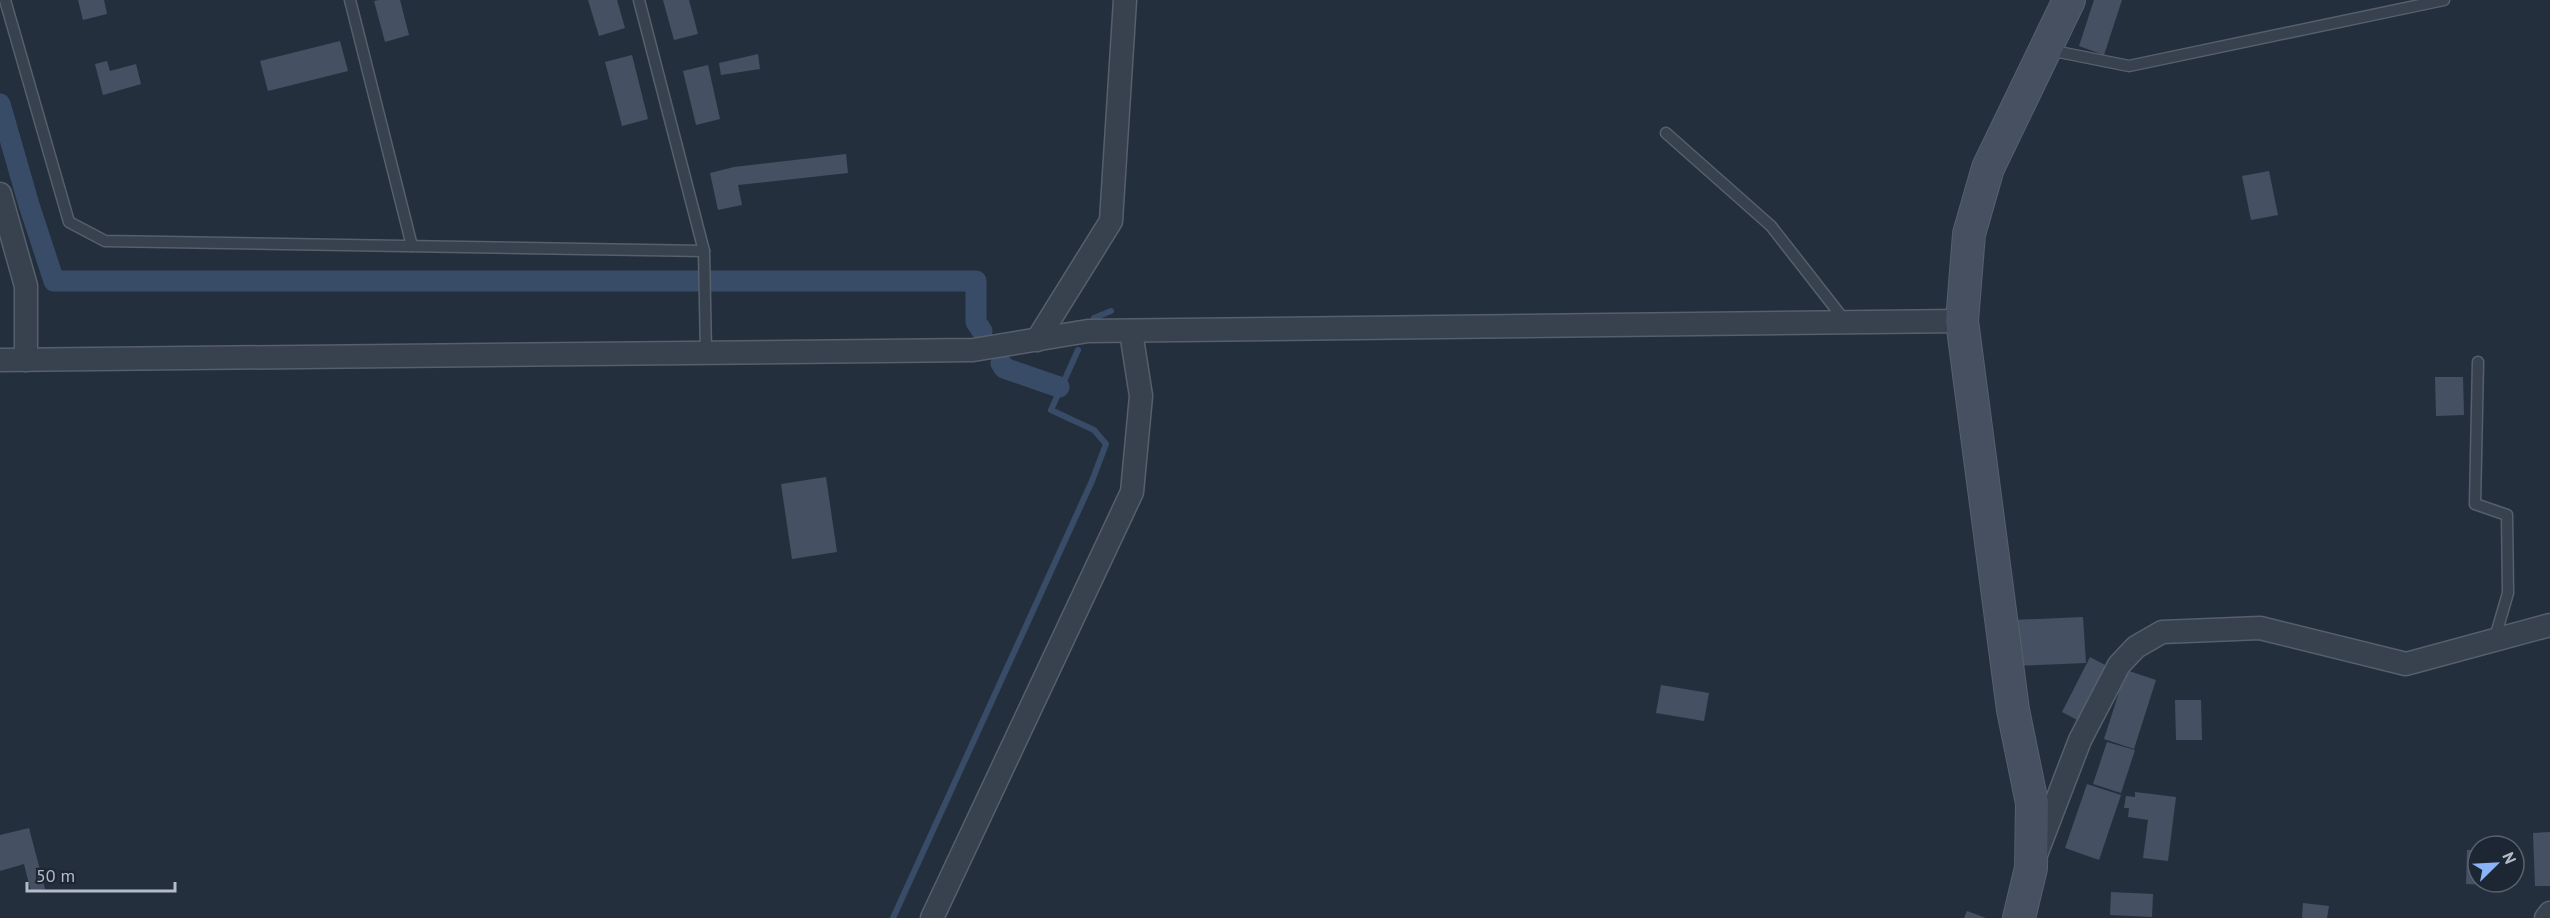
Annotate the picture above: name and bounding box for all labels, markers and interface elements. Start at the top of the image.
north arrow [2466,834,2526,894]
text: N [2498,849,2521,867]
scale bar [27,855,176,893]
text: 50 m [36,864,75,887]

